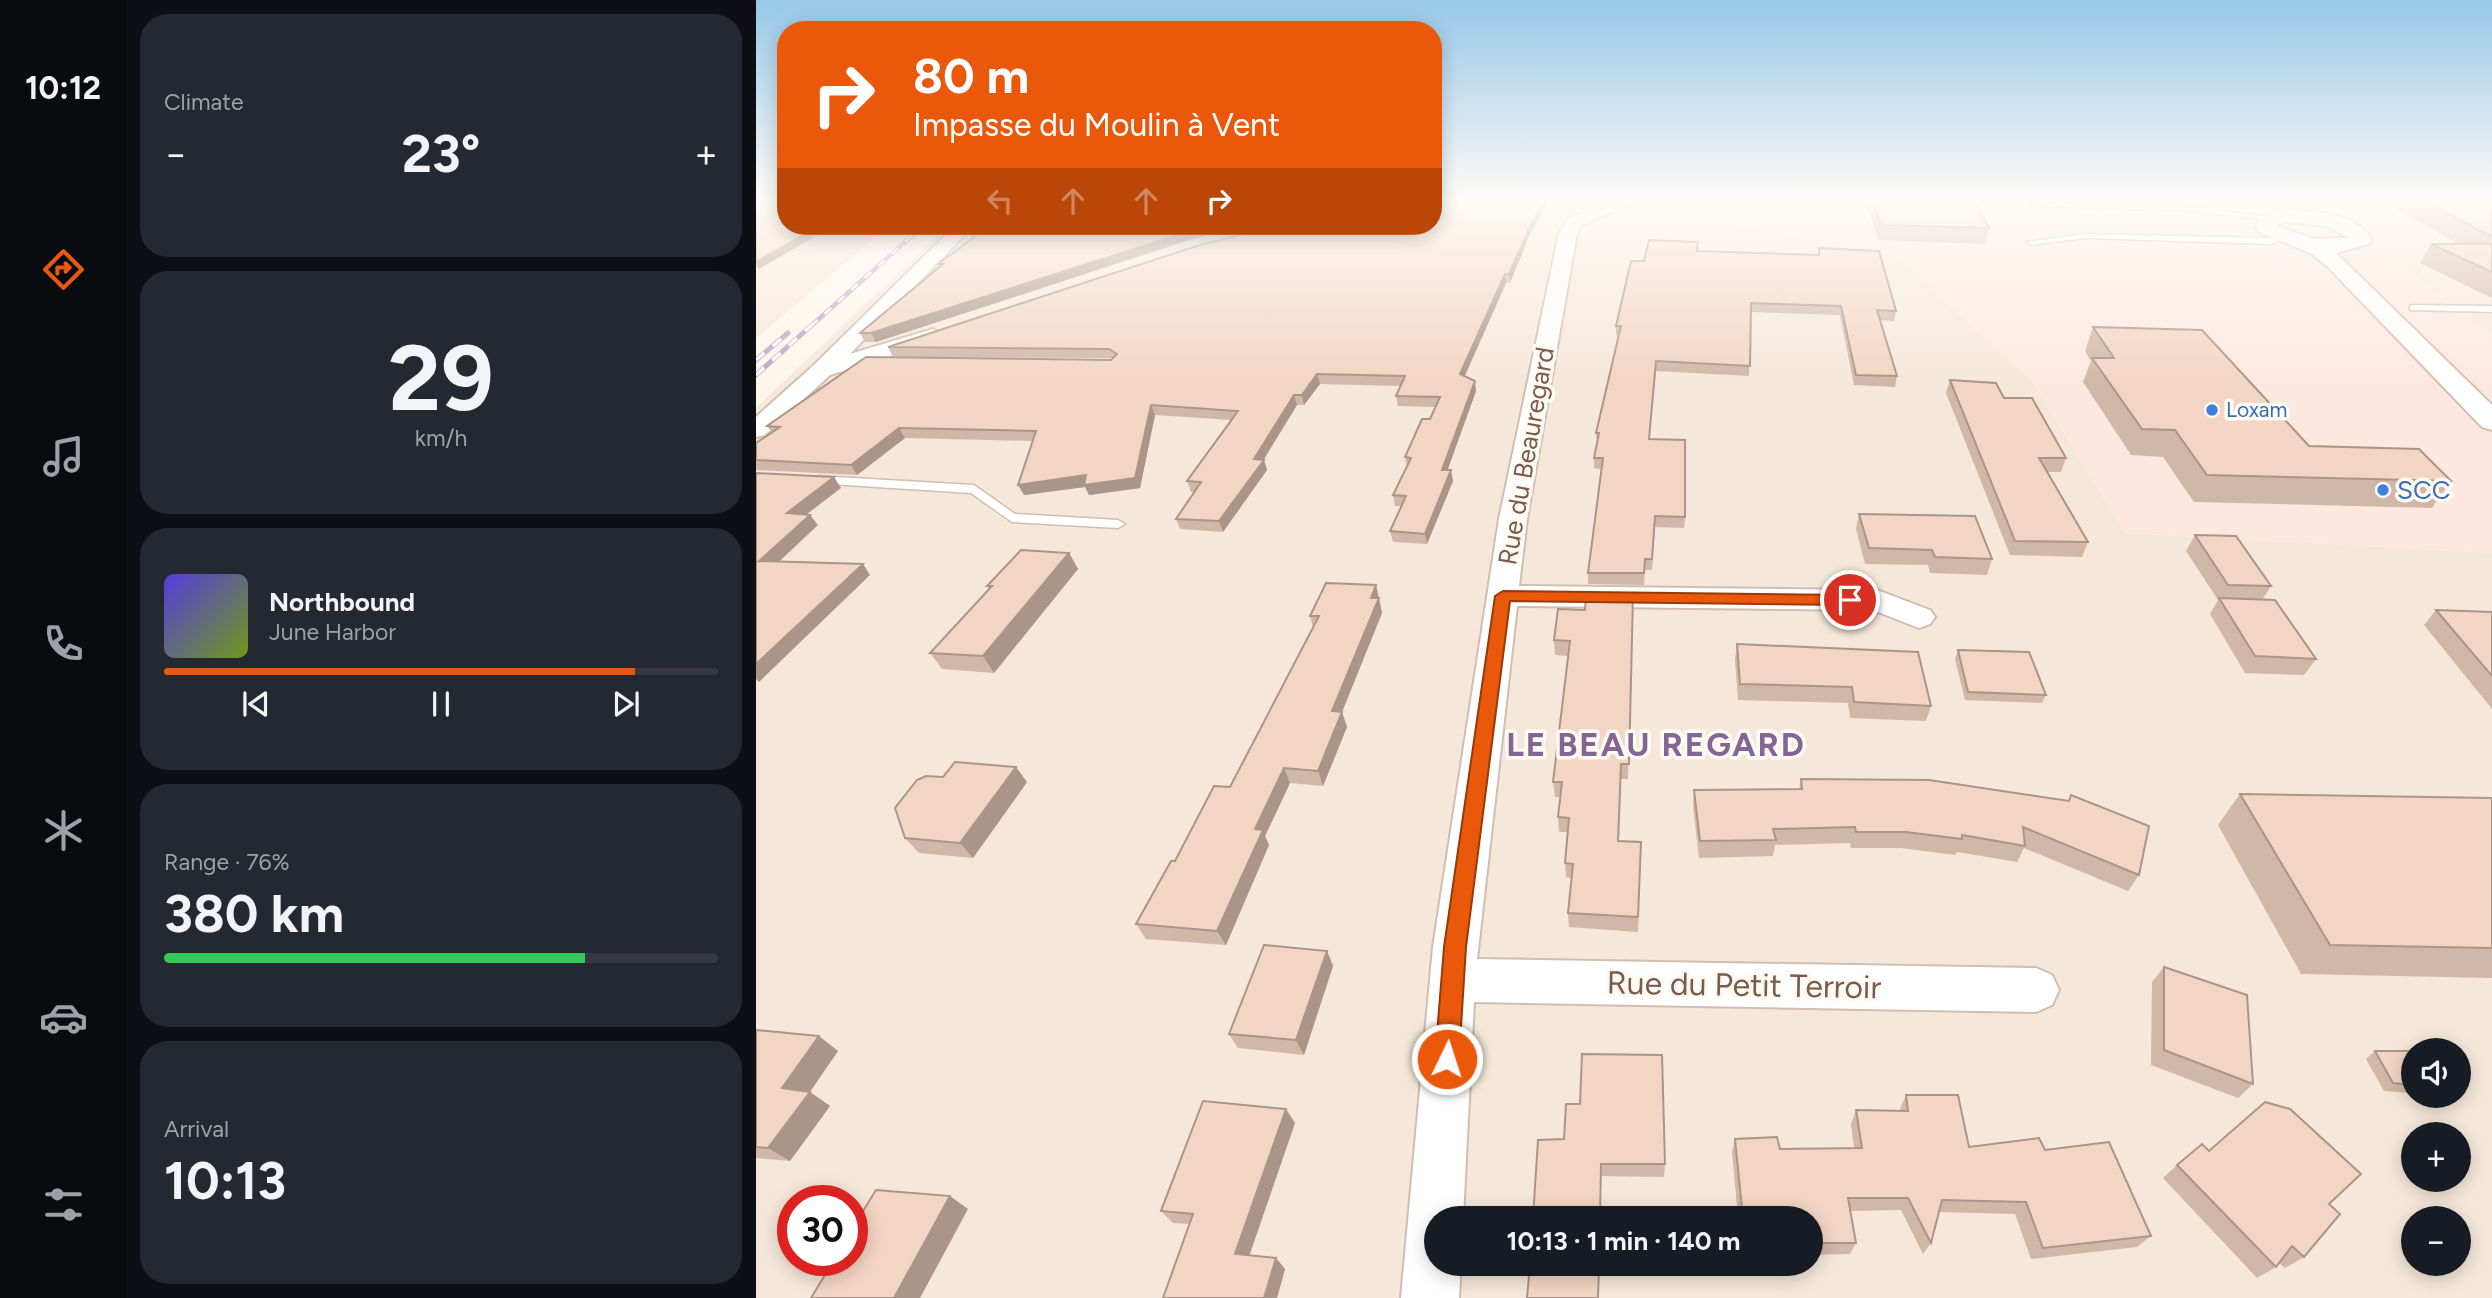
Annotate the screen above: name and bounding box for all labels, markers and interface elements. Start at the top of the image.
text: 80 m [913,46,1029,105]
icon: right [798,49,889,140]
text: 10:12 [25,69,101,107]
text: Climate [164,88,243,116]
text: Impasse du Moulin à Vent [913,106,1280,144]
text: 23° [402,123,480,185]
text: − [164,131,188,177]
text: + [694,131,718,177]
icon: left [981,182,1019,220]
icon: ahead [1054,182,1092,220]
icon: ahead [1127,182,1165,220]
icon: right [1200,182,1238,220]
icon: directions [39,245,88,294]
text: 29 [388,324,494,433]
street label: Rue du Beauregard [1491,344,1561,568]
place label: Loxam [2226,397,2287,422]
marker: Loxam [2204,402,2220,418]
text: km/h [415,424,467,452]
icon: music [39,432,88,481]
place label: SCC [2397,474,2450,506]
marker: SCC [2375,482,2391,498]
pin [1820,570,1880,630]
icon: arrive [1831,581,1869,619]
text: Northbound [269,586,415,618]
text: June Harbor [269,618,396,646]
icon: phone [39,619,88,668]
icon: previous [237,685,275,723]
icon: pause [422,685,460,723]
icon: next [607,685,645,723]
district label: LE BEAU REGARD [1506,725,1806,764]
icon: climate [39,806,88,855]
text: Range · 76% [164,848,290,876]
text: 380 km [164,883,344,945]
street label: Rue du Petit Terroir [1606,964,1882,1006]
icon: car [39,993,88,1042]
position arrow [1410,1022,1484,1096]
map controls [2401,1038,2471,1276]
button: sound [2401,1038,2471,1108]
text: Arrival [164,1115,229,1143]
button: + [2401,1122,2471,1192]
text: 10:13 [164,1150,286,1212]
icon: filters [39,1180,88,1229]
speed limit sign: 30 [777,1185,868,1276]
button: − [2401,1206,2471,1276]
text: 10:13 · 1 min · 140 m [1507,1225,1740,1257]

